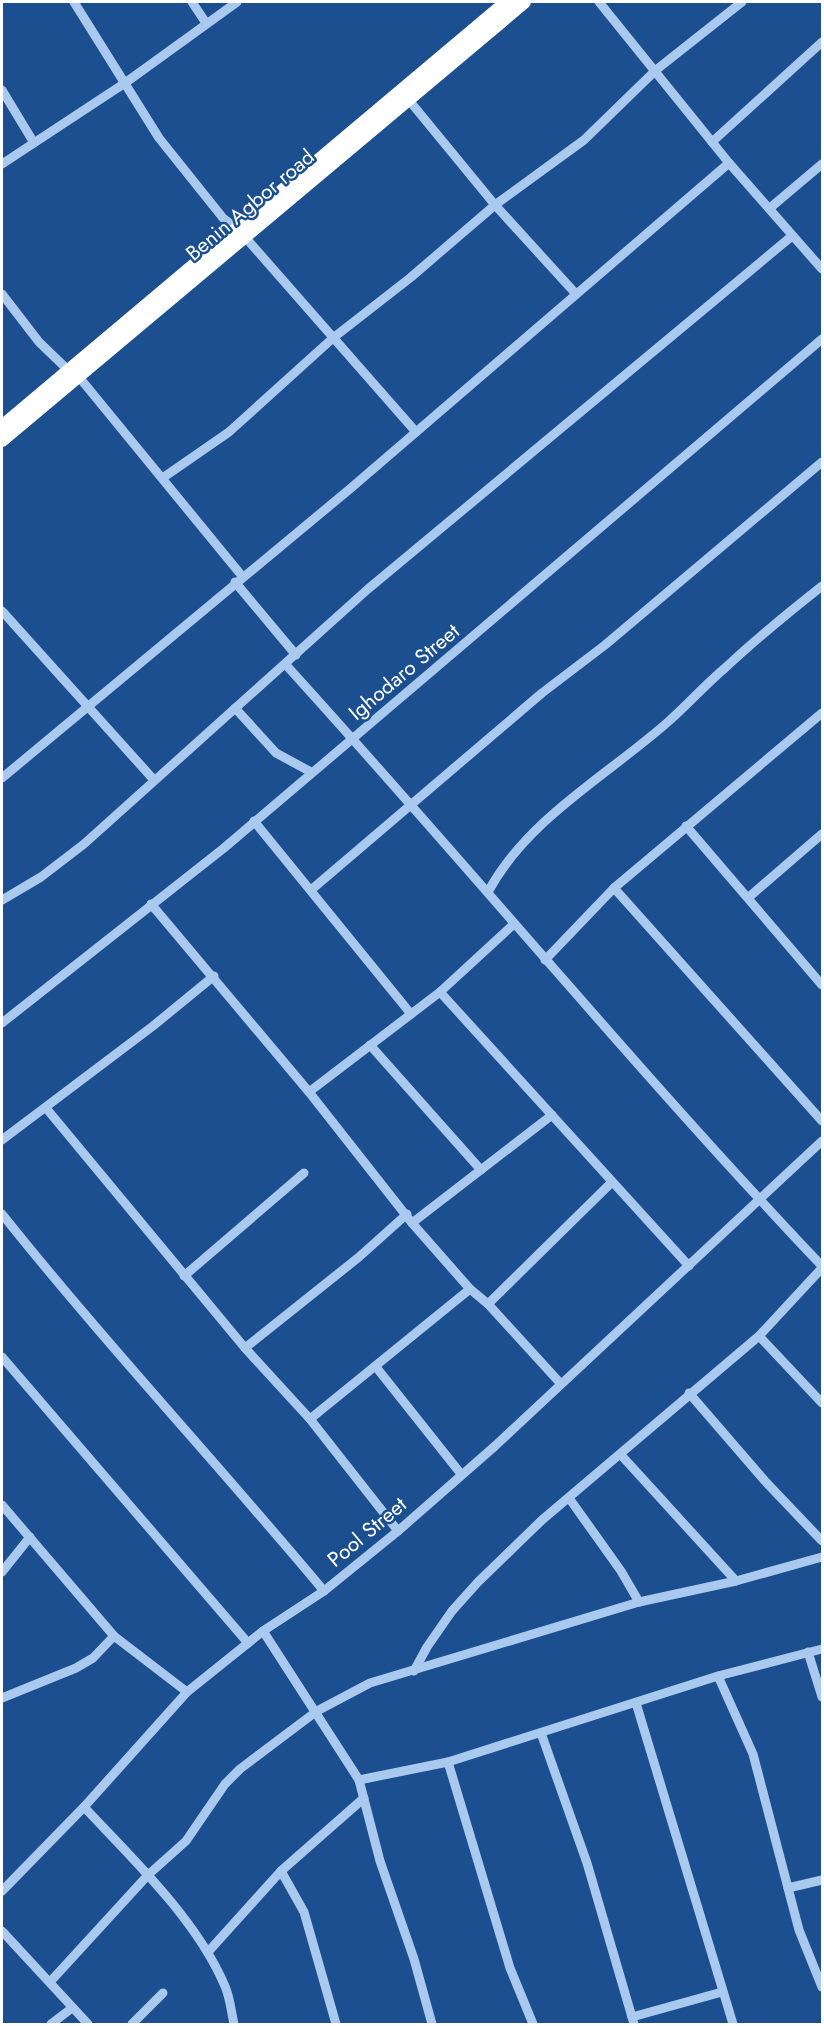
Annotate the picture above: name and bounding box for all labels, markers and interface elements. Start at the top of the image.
street label: Benin Agbor road [179,142,321,268]
street label: Ighodaro Street [342,617,466,727]
street label: Pool Street [321,1490,413,1574]

